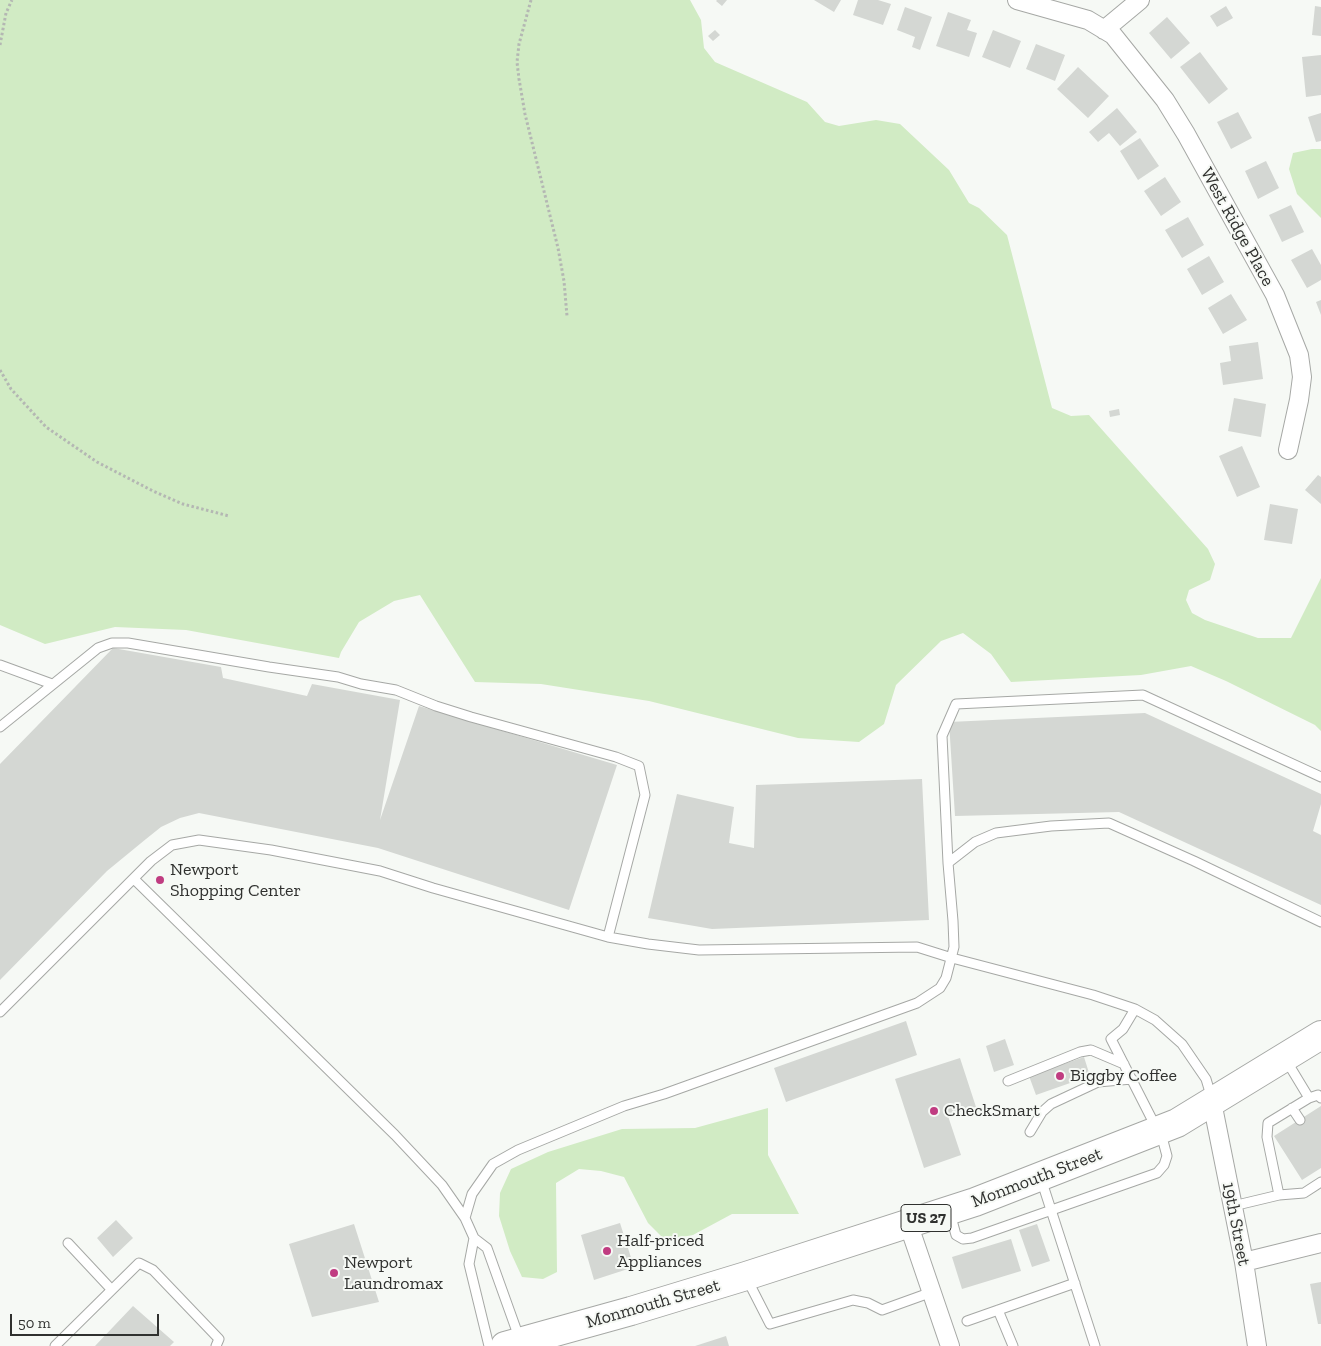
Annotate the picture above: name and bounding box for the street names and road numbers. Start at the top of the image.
street label: West Ridge Place [1196,164,1278,290]
street label: Monmouth Street [969,1143,1105,1213]
street label: 19th Street [1217,1180,1255,1268]
road number: US 27 [901,1204,951,1232]
street label: Monmouth Street [584,1275,722,1333]

